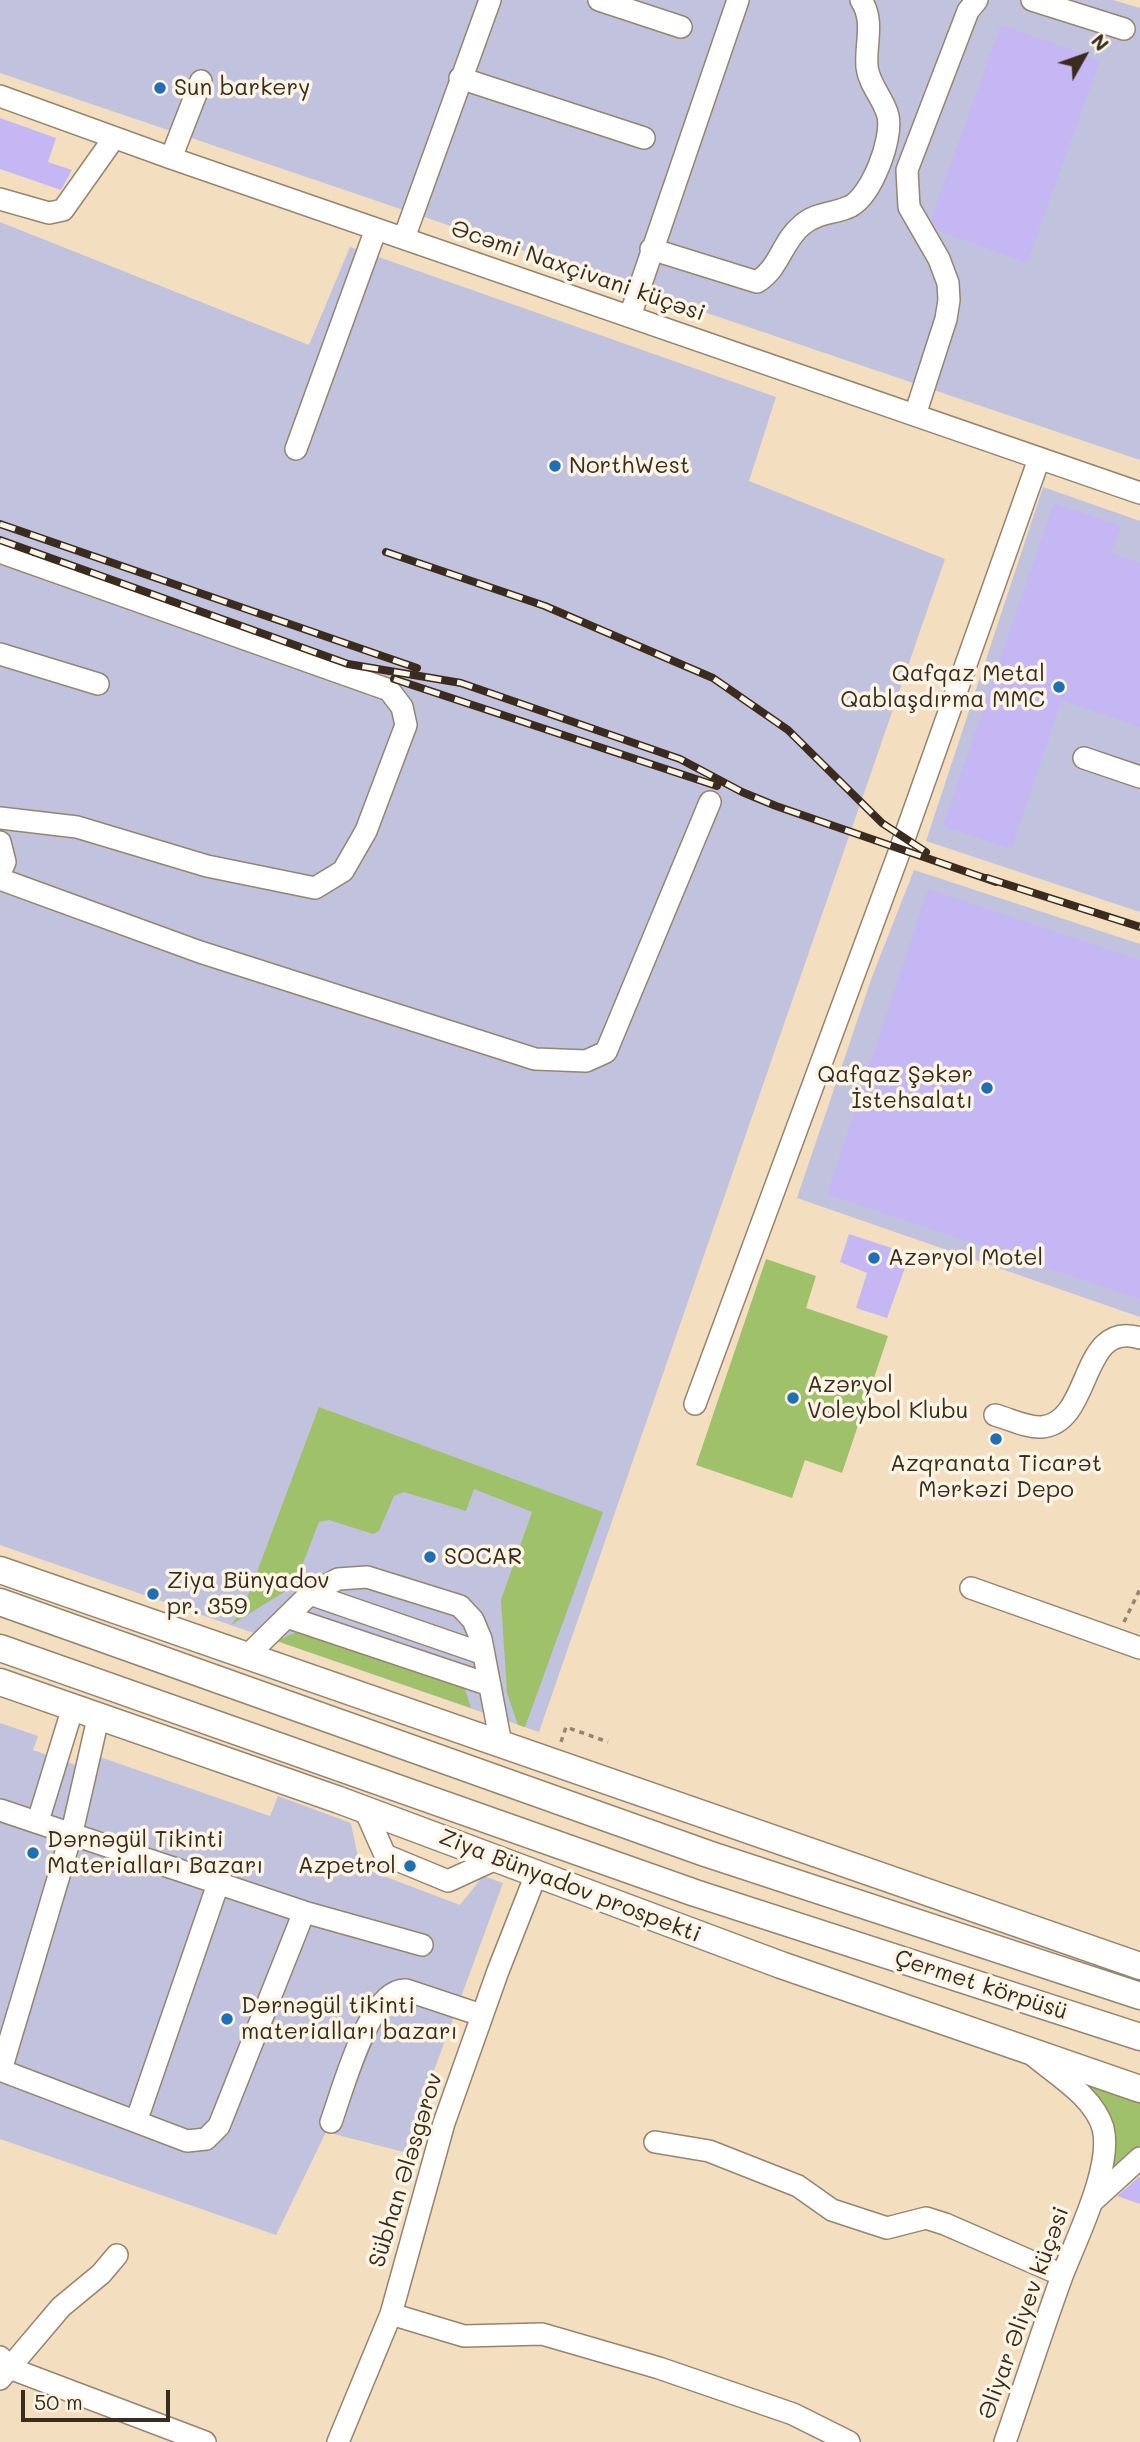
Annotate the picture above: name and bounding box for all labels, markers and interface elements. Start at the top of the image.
north arrow [1049,21,1119,91]
text: N [1086,29,1115,56]
place label: Sun barkery [174,74,310,102]
marker: Sun barkery [152,80,168,96]
street label: Əcəmi Naxçivani küçəsi [447,215,709,327]
place label: NorthWest [569,452,690,480]
marker: NorthWest [547,458,563,474]
place label: Qafqaz Metal Qablaşdırma MMC [840,660,1045,714]
marker: Qafqaz Metal Qablaşdırma MMC [1051,679,1067,695]
place label: Qafqaz Şəkər İstehsalatı [817,1061,973,1115]
marker: Qafqaz Şəkər İstehsalatı [979,1080,995,1096]
place label: Azəryol Motel [888,1244,1043,1272]
marker: Azəryol Motel [866,1250,882,1266]
place label: Azəryol Voleybol Klubu [807,1371,968,1425]
marker: Azəryol Voleybol Klubu [785,1390,801,1406]
marker: Azqranata Ticarət Mərkəzi Depo [988,1431,1004,1447]
place label: Azqranata Ticarət Mərkəzi Depo [890,1450,1102,1504]
place label: SOCAR [444,1543,522,1571]
marker: SOCAR [422,1549,438,1565]
place label: Ziya Bünyadov pr. 359 [167,1567,330,1621]
marker: Ziya Bünyadov pr. 359 [145,1586,161,1602]
street label: Ziya Bünyadov prospekti [435,1823,705,1949]
place label: Dərnəgül Tikinti Materialları Bazarı [47,1826,263,1880]
marker: Dərnəgül Tikinti Materialları Bazarı [25,1845,41,1861]
place label: Azpetrol [298,1852,396,1880]
marker: Azpetrol [402,1858,418,1874]
street label: Çermet körpüsü [891,1944,1071,2026]
place label: Dərnəgül tikinti materialları bazarı [241,1992,458,2046]
marker: Dərnəgül tikinti materialları bazarı [219,2011,235,2027]
street label: Sübhan Ələsgərov [363,2069,449,2271]
street label: Əliyar Əliyev küçəsi [973,2203,1075,2423]
scale bar [24,2376,173,2420]
text: 50 m [34,2388,83,2415]

